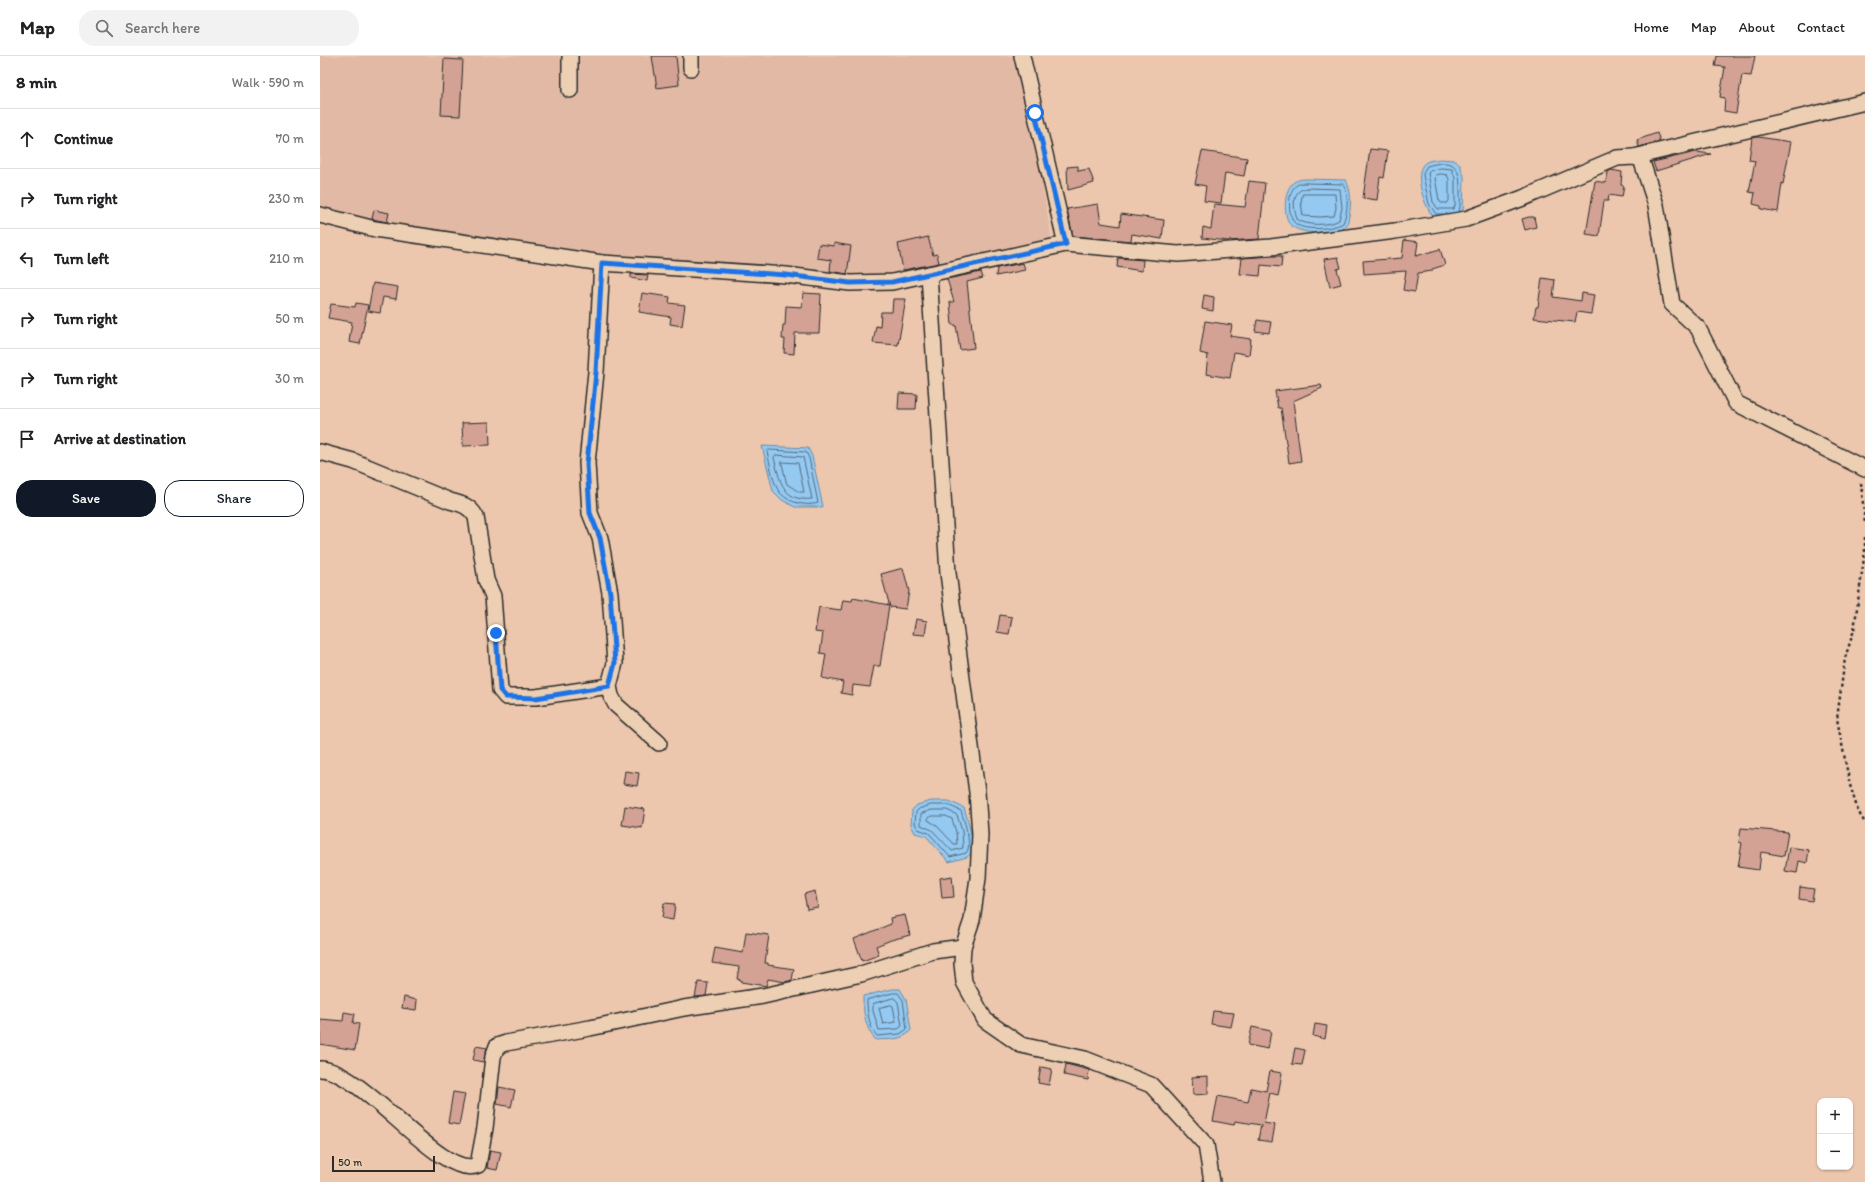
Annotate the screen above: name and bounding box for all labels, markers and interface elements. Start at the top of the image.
search box [79,10,359,46]
text: Map [20,16,55,39]
icon: search [93,17,115,39]
text: Search here [125,19,200,37]
text: Home [1634,19,1669,36]
text: Map [1691,19,1717,36]
text: About [1739,19,1775,36]
text: Contact [1797,19,1845,36]
text: 8 min [16,72,57,92]
text: Walk · 590 m [232,75,304,90]
route start [1026,104,1044,122]
icon: ahead [16,128,38,150]
text: Continue [54,130,113,148]
text: 70 m [276,131,304,146]
icon: right [16,188,38,210]
text: Turn right [54,190,118,208]
text: 230 m [268,191,304,206]
icon: left [16,248,38,270]
text: Turn left [54,250,109,268]
text: 210 m [269,251,304,266]
icon: right [16,308,38,330]
text: Turn right [54,310,118,328]
text: 50 m [275,311,304,326]
icon: right [16,368,38,390]
text: Turn right [54,370,118,388]
text: 30 m [275,371,304,386]
icon: arrive [16,428,38,450]
text: Arrive at destination [54,430,186,448]
button: Save [16,480,156,517]
button: Share [164,480,304,517]
route end [487,624,505,642]
map controls [1817,1098,1853,1170]
button: + [1817,1098,1853,1134]
button: − [1817,1134,1853,1170]
scale bar [332,1154,435,1173]
text: 50 m [338,1156,362,1169]

